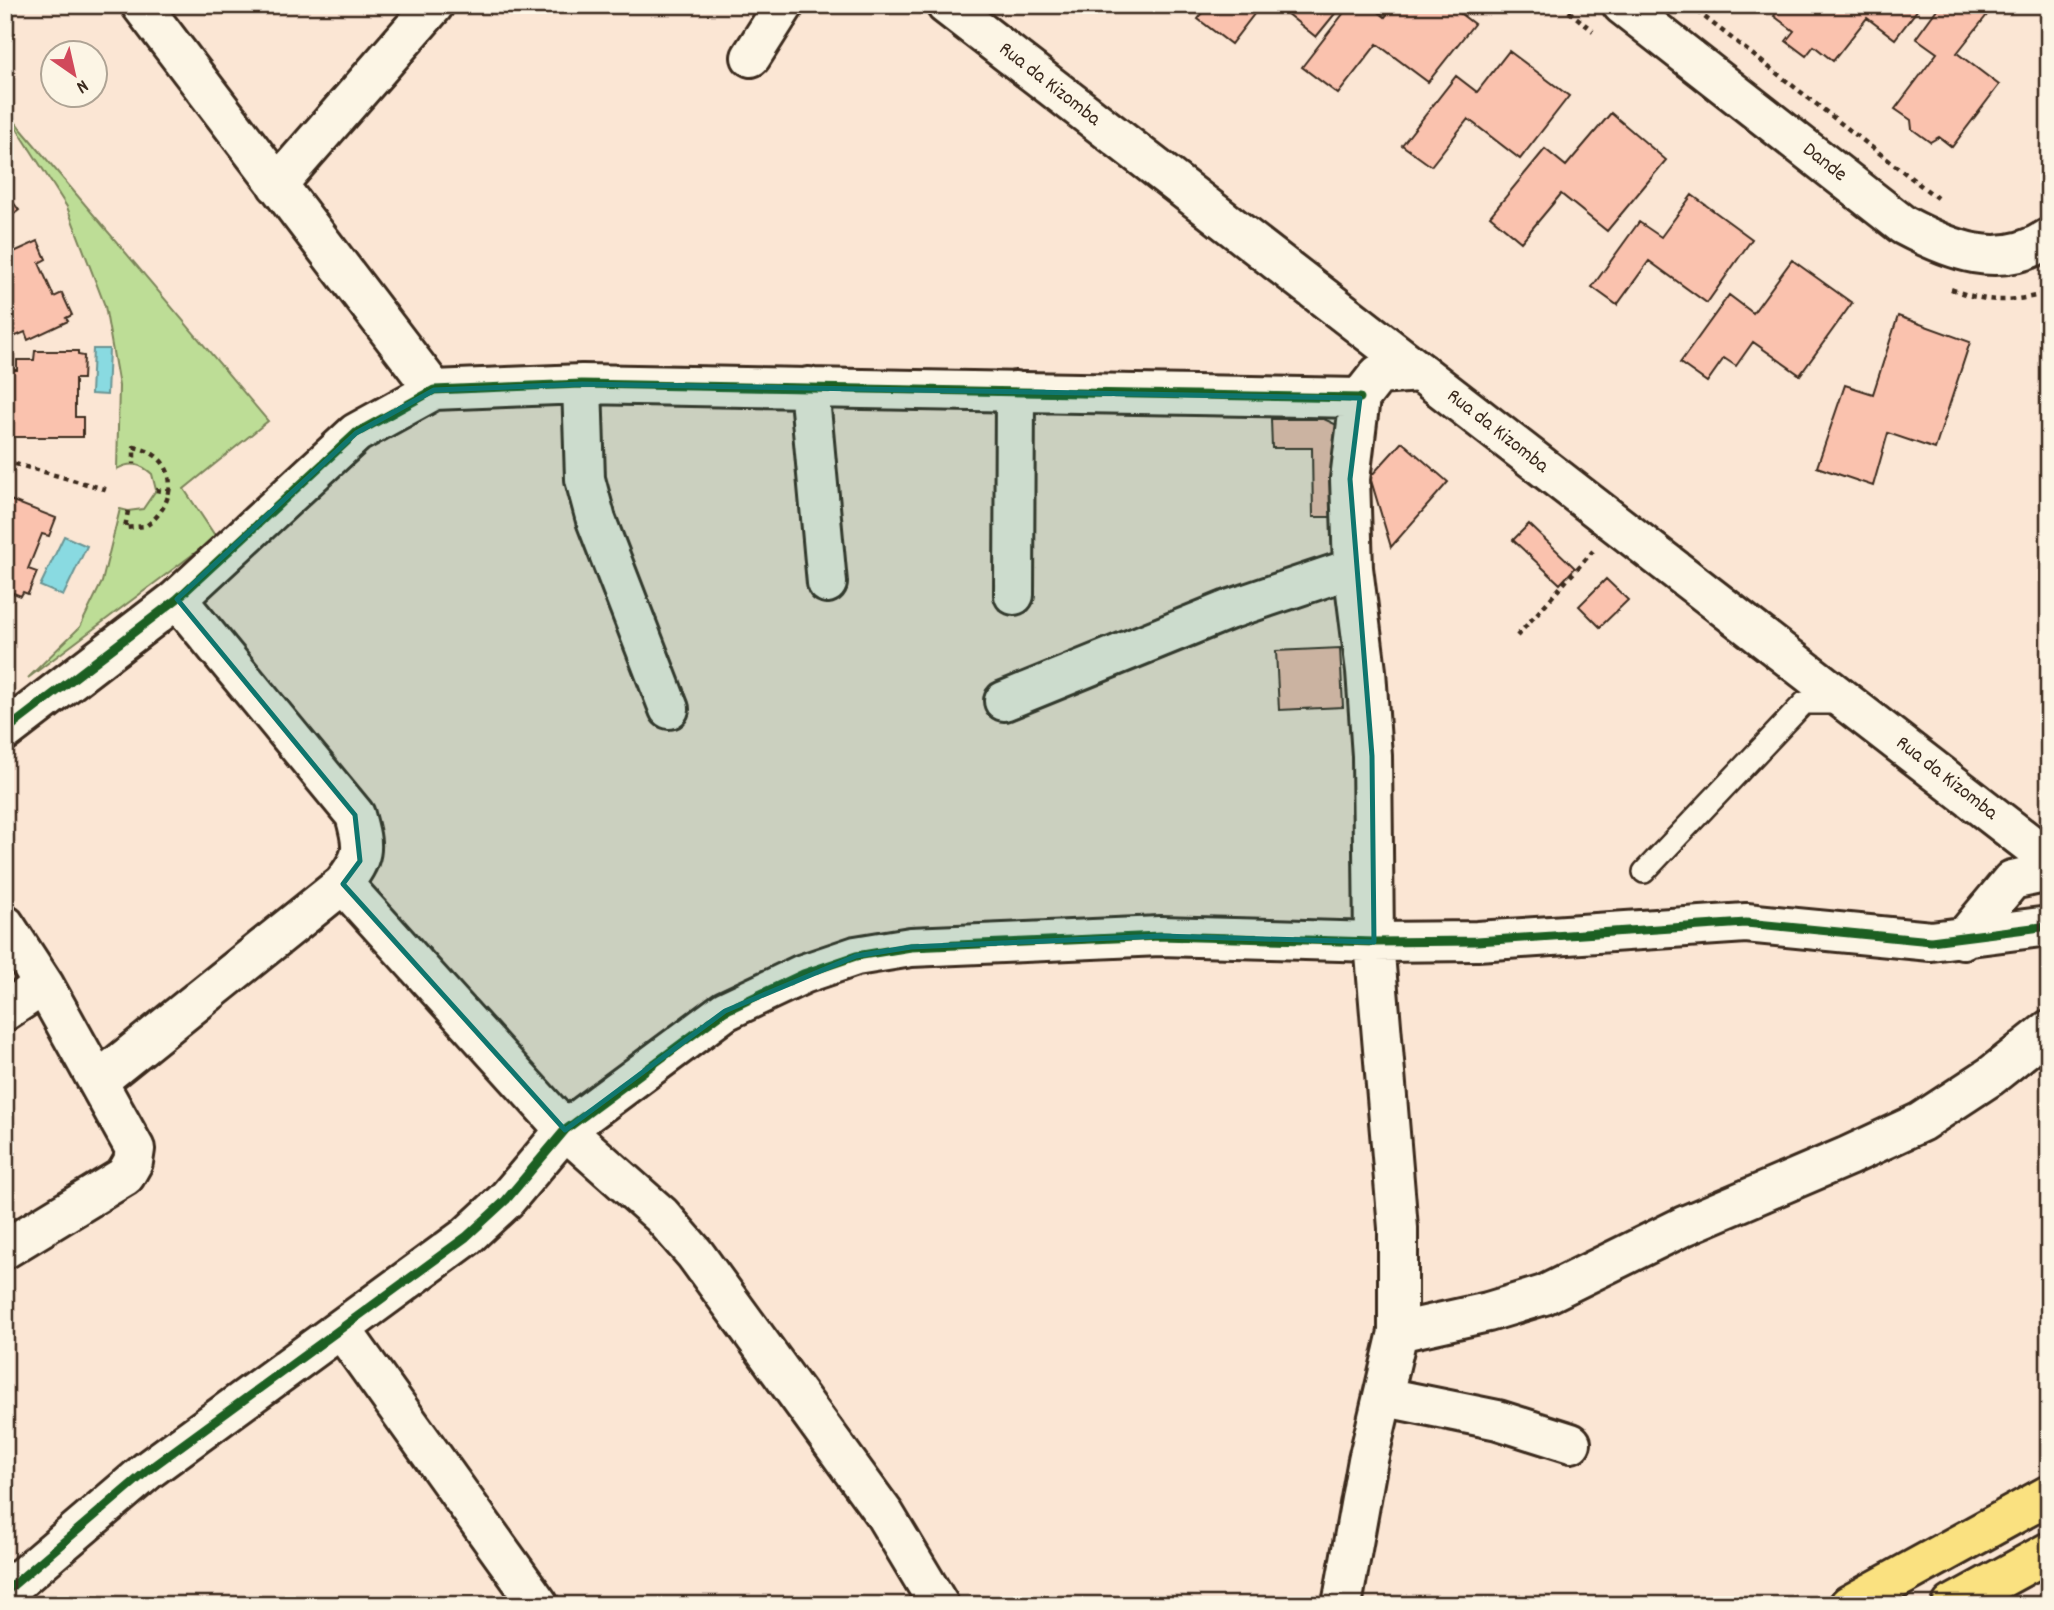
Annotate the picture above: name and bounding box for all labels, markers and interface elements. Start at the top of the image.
street label: Rua da Kizomba [991,35,1107,135]
north arrow [38,38,108,108]
text: N [70,71,93,99]
street label: Dande [1795,136,1853,190]
street label: Rua da Kizomba [1439,382,1555,482]
street label: Rua da Kizomba [1888,729,2004,829]

